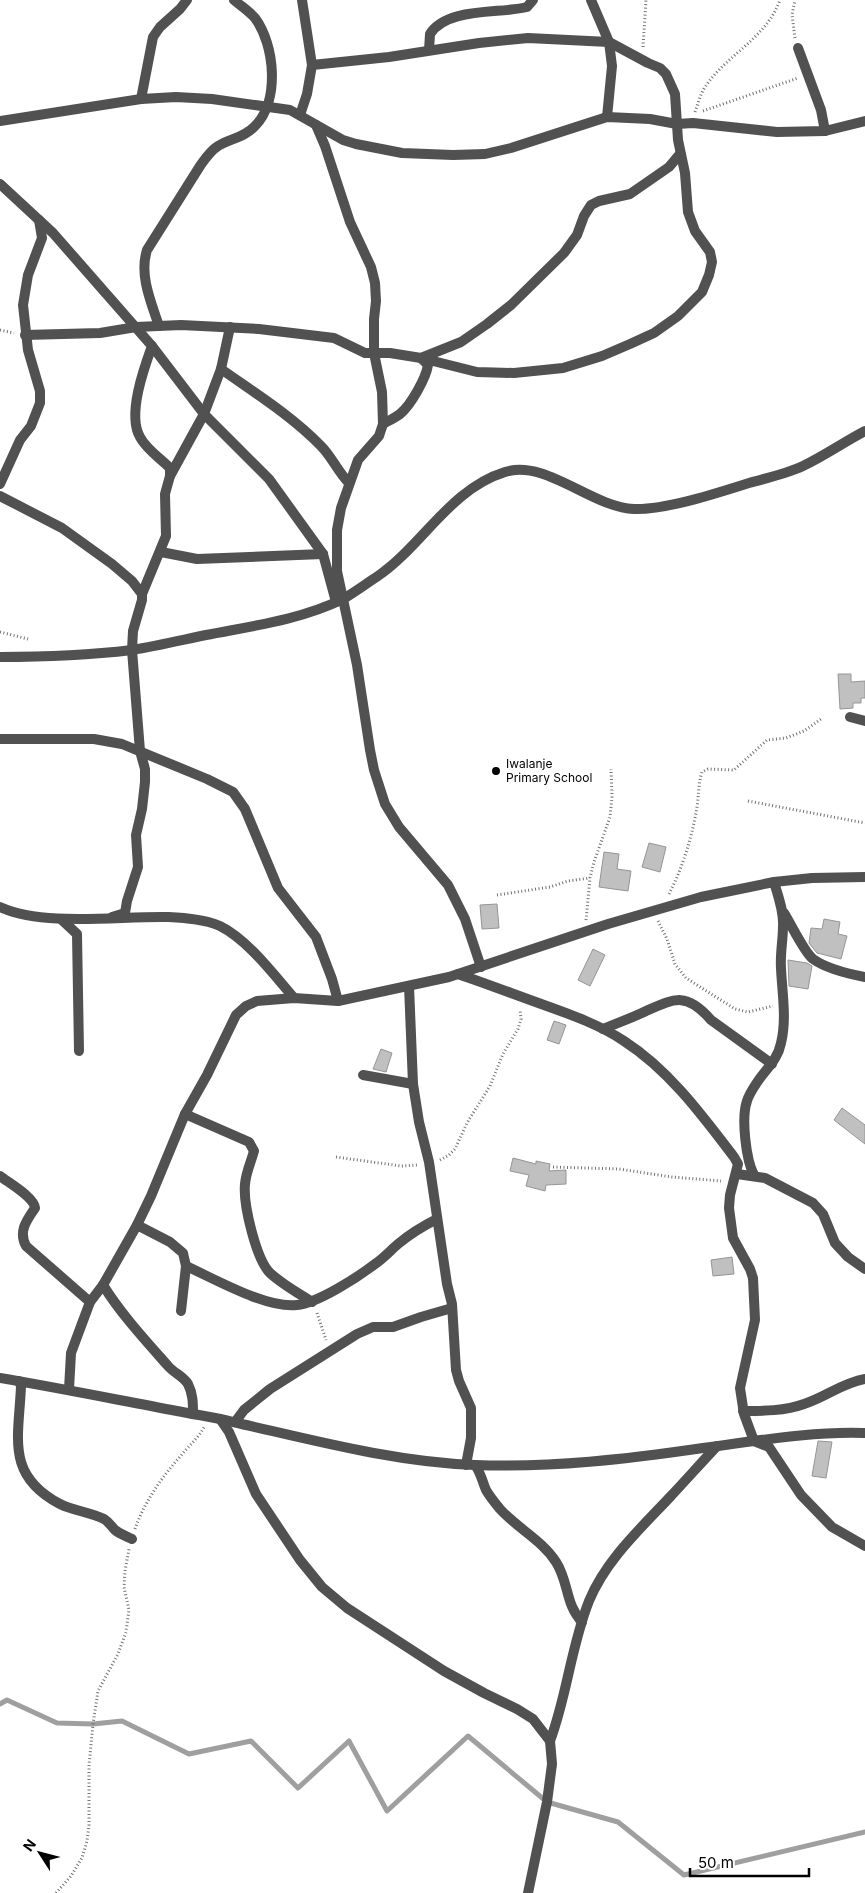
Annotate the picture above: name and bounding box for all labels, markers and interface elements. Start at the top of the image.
place label: Iwalanje Primary School [506,756,592,785]
marker: Iwalanje Primary School [490,765,502,777]
north arrow [15,1828,65,1878]
text: N [19,1836,39,1854]
scale bar [690,1846,809,1878]
text: 50 m [698,1853,734,1872]

